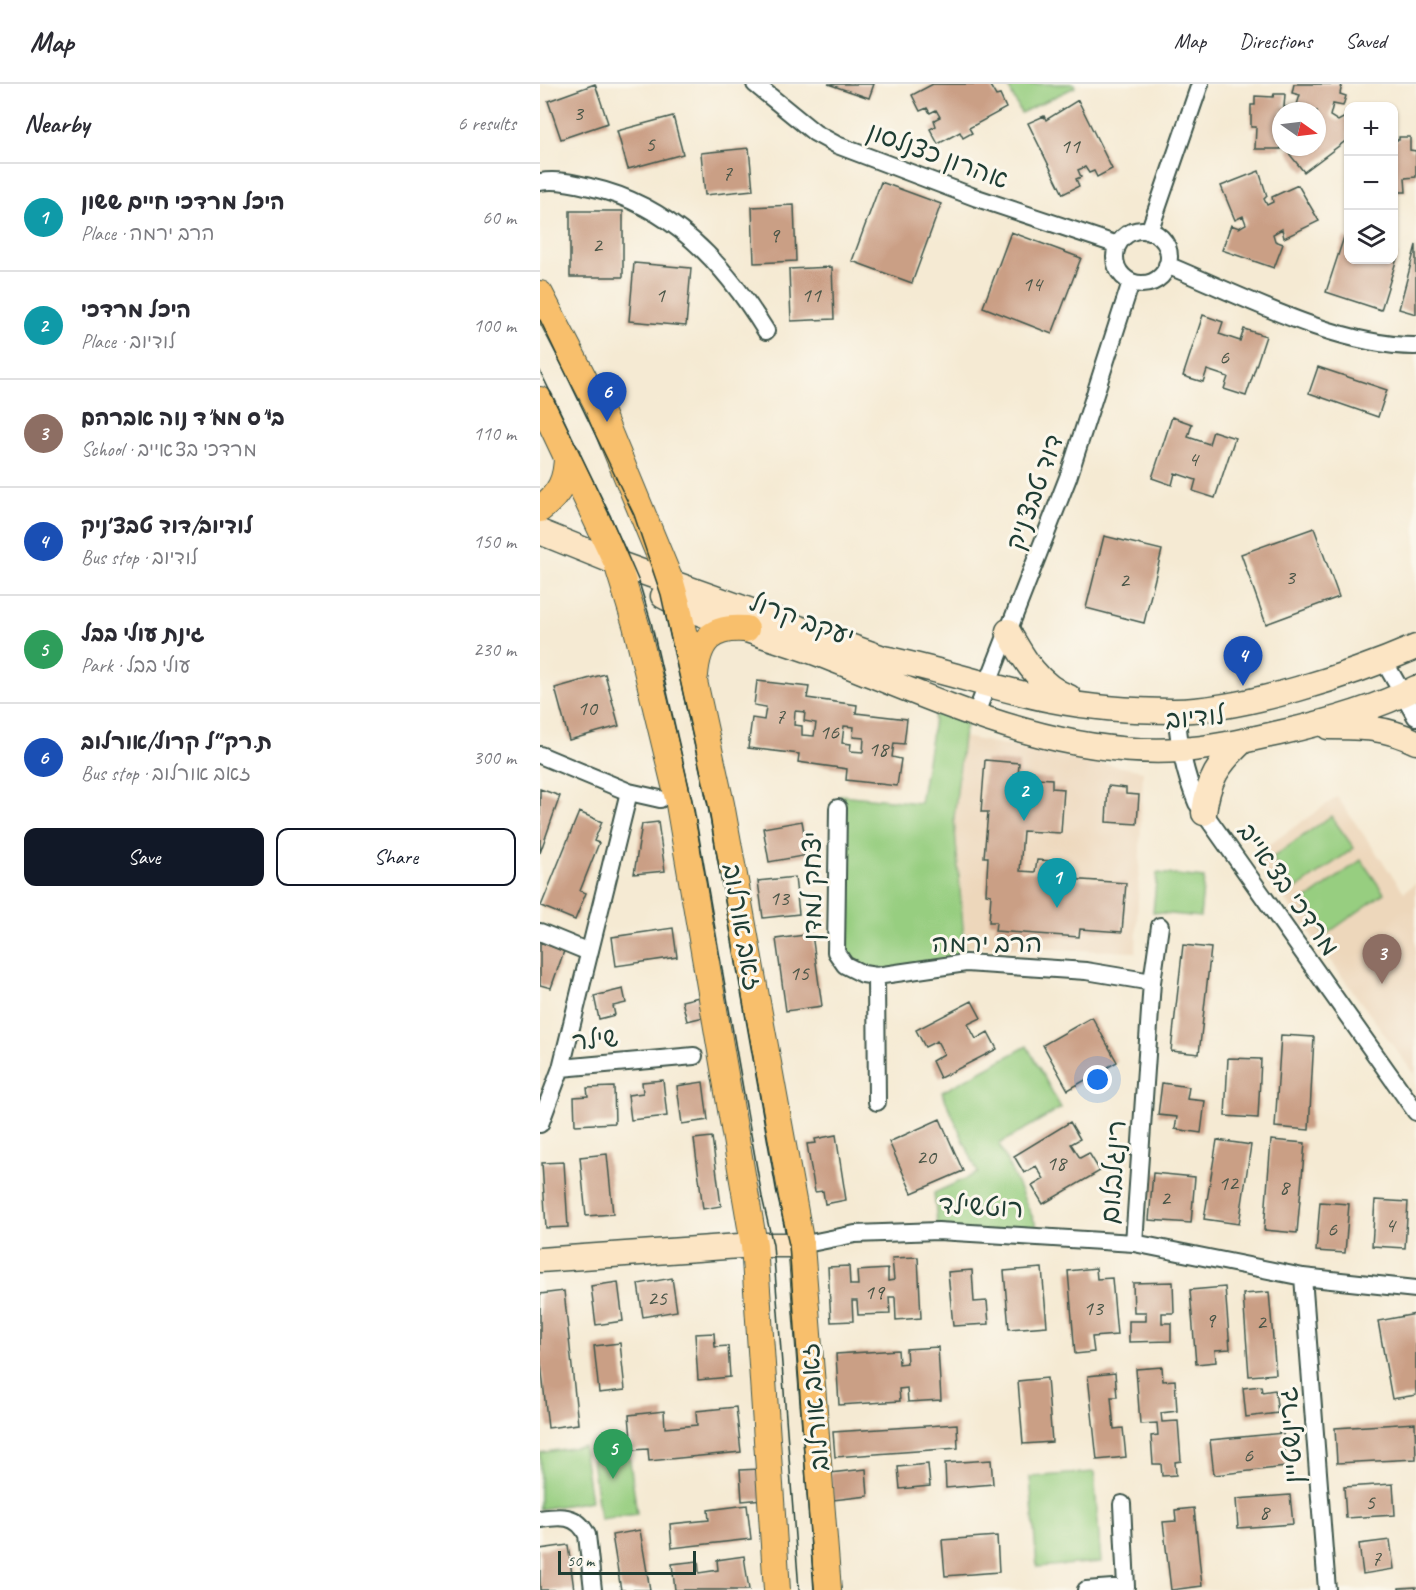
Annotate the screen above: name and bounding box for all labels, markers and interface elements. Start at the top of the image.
text: Map [30,24,73,59]
text: Map [1174,28,1206,54]
text: Directions [1239,28,1312,54]
text: Saved [1345,28,1386,54]
house number: 3 [573,99,585,127]
north arrow [1272,102,1326,156]
map controls [1344,102,1398,264]
button: + [1344,102,1398,156]
text: Nearby [24,107,89,140]
text: 6 results [457,111,516,136]
street label: אהרון כצנלסון [863,115,1013,196]
house number: 5 [645,130,656,158]
house number: 11 [1060,132,1081,160]
button: − [1344,156,1398,210]
house number: 7 [722,159,733,187]
text: היכל מרדכי חיים ששון [81,188,285,216]
text: 1 [39,205,48,230]
text: 60 m [482,205,516,230]
button: layers [1344,210,1398,264]
text: Place · הרב ירמה [81,221,214,246]
house number: 9 [769,221,781,249]
house number: 2 [592,231,604,259]
house number: 14 [1022,270,1044,298]
house number: 1 [655,281,666,309]
house number: 11 [801,281,822,309]
text: היכל מרדכי [81,296,191,324]
text: 2 [39,313,48,338]
text: 100 m [473,313,516,338]
text: Place · לודיוב [81,329,175,354]
house number: 6 [1219,343,1230,371]
pin: 6 [588,372,626,422]
text: בי"ס ממ"ד נוה אברהם [81,404,285,432]
text: 3 [39,421,48,446]
text: 110 m [473,421,516,446]
street label: דוד טבצ'ניק [998,430,1071,555]
text: School · מרדכי בצ'אייב [81,437,257,462]
house number: 4 [1188,445,1200,473]
text: לודיוב/דוד טבצ׳ניק [81,512,253,540]
text: 4 [39,529,48,554]
text: 150 m [473,529,516,554]
text: Bus stop · לודיוב [81,545,198,570]
house number: 3 [1285,563,1297,591]
house number: 2 [1119,566,1131,594]
street label: יעקב קרול [745,585,859,654]
text: גינת עולי בבל [81,620,204,648]
pin: 4 [1224,636,1262,686]
text: 5 [39,637,48,662]
text: 230 m [473,637,516,662]
text: Park · עולי בבל [81,653,190,678]
house number: 10 [577,694,599,722]
street label: לודיוב [1164,698,1227,737]
house number: 7 [775,702,786,730]
house number: 16 [819,718,840,746]
text: ת.רק״ל קרול/אורלוב [81,728,272,756]
house number: 18 [868,735,890,763]
text: 6 [39,745,48,770]
text: 300 m [473,745,516,770]
text: Bus stop · זאב אורלוב [81,761,251,786]
pin: 2 [1004,772,1044,821]
street label: מרדכי בצ'אייב [1231,816,1347,962]
button: Save [24,828,264,886]
button: Share [276,828,516,886]
street label: יצחק למדן [796,831,829,941]
pin: 1 [1038,858,1076,908]
street label: זאב אורלוב [715,861,770,993]
house number: 13 [769,884,791,912]
street label: הרב ירמה [932,927,1042,960]
pin: 3 [1362,934,1402,984]
house number: 15 [789,959,810,987]
street label: שילר [570,1021,620,1058]
your location [1083,1065,1112,1094]
street label: רינגלבלום [1093,1119,1134,1225]
house number: 20 [916,1143,938,1171]
house number: 18 [1046,1149,1068,1177]
house number: 12 [1218,1169,1240,1197]
house number: 8 [1279,1173,1291,1201]
house number: 2 [1160,1184,1172,1212]
street label: רוטשילד [938,1188,1024,1225]
house number: 4 [1385,1211,1397,1239]
house number: 6 [1327,1215,1338,1243]
house number: 19 [864,1278,886,1306]
house number: 25 [647,1284,668,1312]
house number: 13 [1083,1294,1105,1322]
house number: 9 [1205,1306,1217,1334]
house number: 2 [1256,1308,1268,1336]
street label: זאב אורלוב [792,1341,837,1472]
street label: גרינשטיין [1271,1385,1310,1485]
pin: 5 [594,1430,632,1479]
house number: 6 [1243,1441,1254,1469]
house number: 5 [1365,1488,1376,1516]
house number: 8 [1259,1498,1271,1526]
house number: 7 [1371,1544,1382,1572]
scale bar [558,1548,696,1576]
text: 50 m [567,1551,594,1571]

